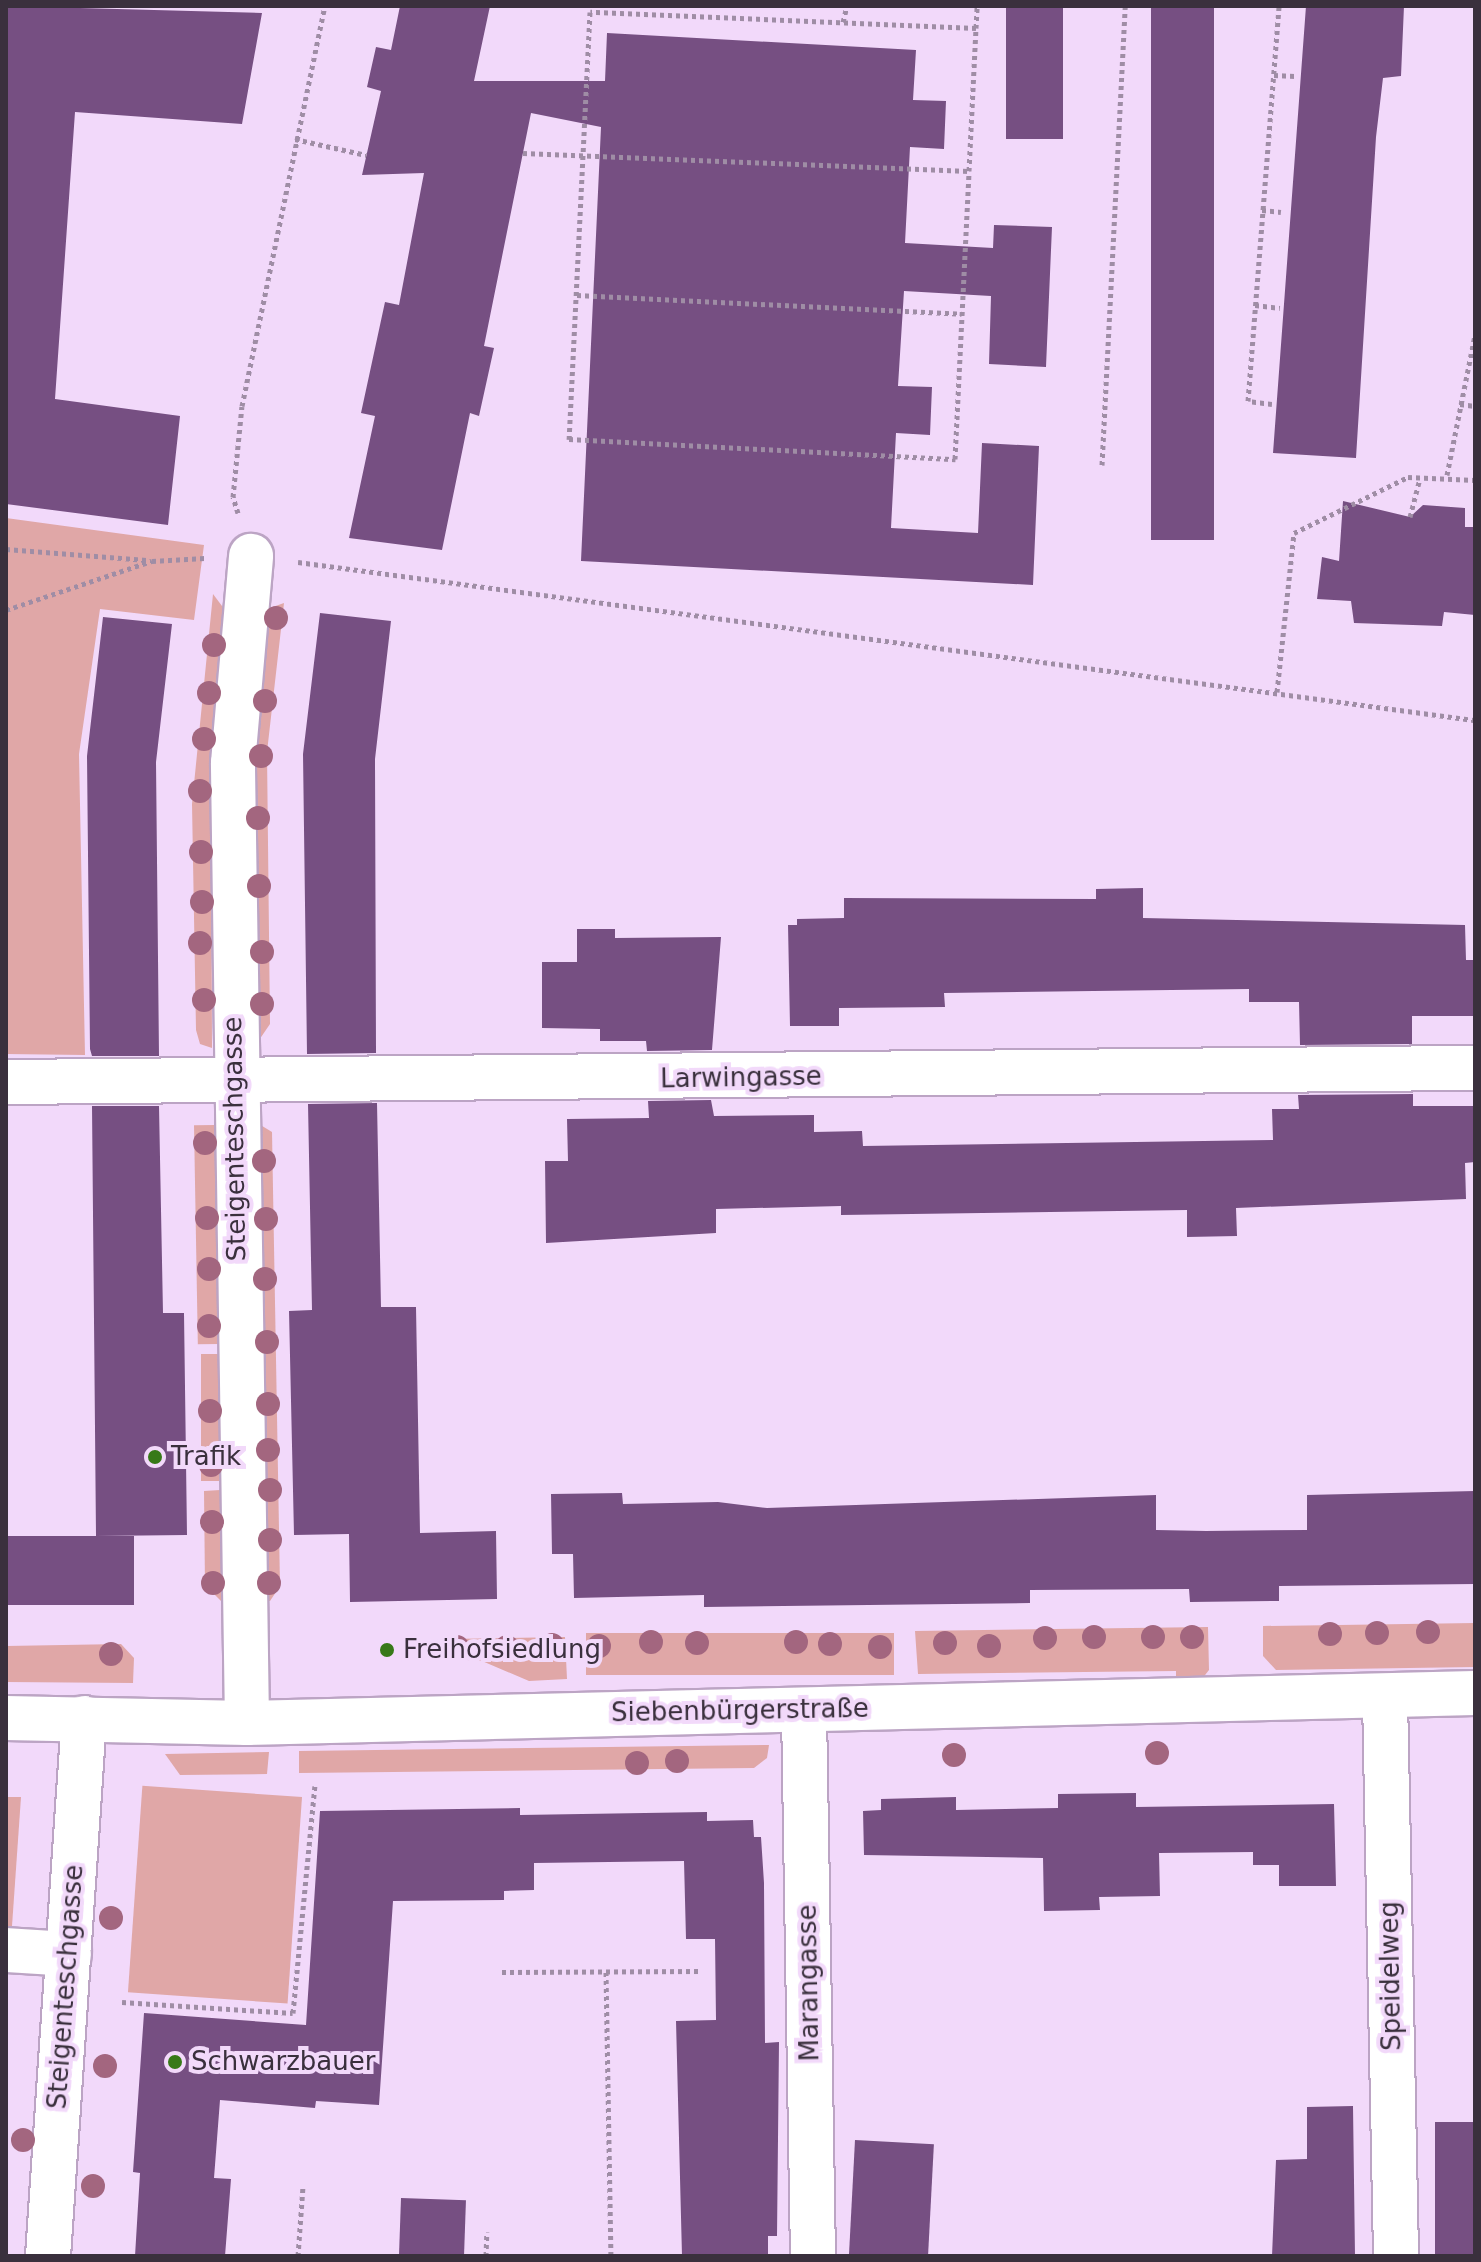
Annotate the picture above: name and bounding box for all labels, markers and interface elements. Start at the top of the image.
street label: Steigenteschgasse [217,1016,253,1262]
street label: Larwingasse [660,1061,822,1095]
place label: Trafik [171,1441,241,1473]
marker: Trafik [146,1448,164,1466]
place label: Freihofsiedlung [403,1634,601,1666]
marker: Freihofsiedlung [378,1641,396,1659]
street label: Siebenbürgerstraße [611,1693,869,1729]
street label: Steigenteschgasse [42,1864,90,2110]
street label: Speidelweg [1374,1901,1408,2051]
street label: Marangasse [792,1904,826,2062]
place label: Schwarzbauer [191,2046,375,2078]
marker: Schwarzbauer [166,2053,184,2071]

